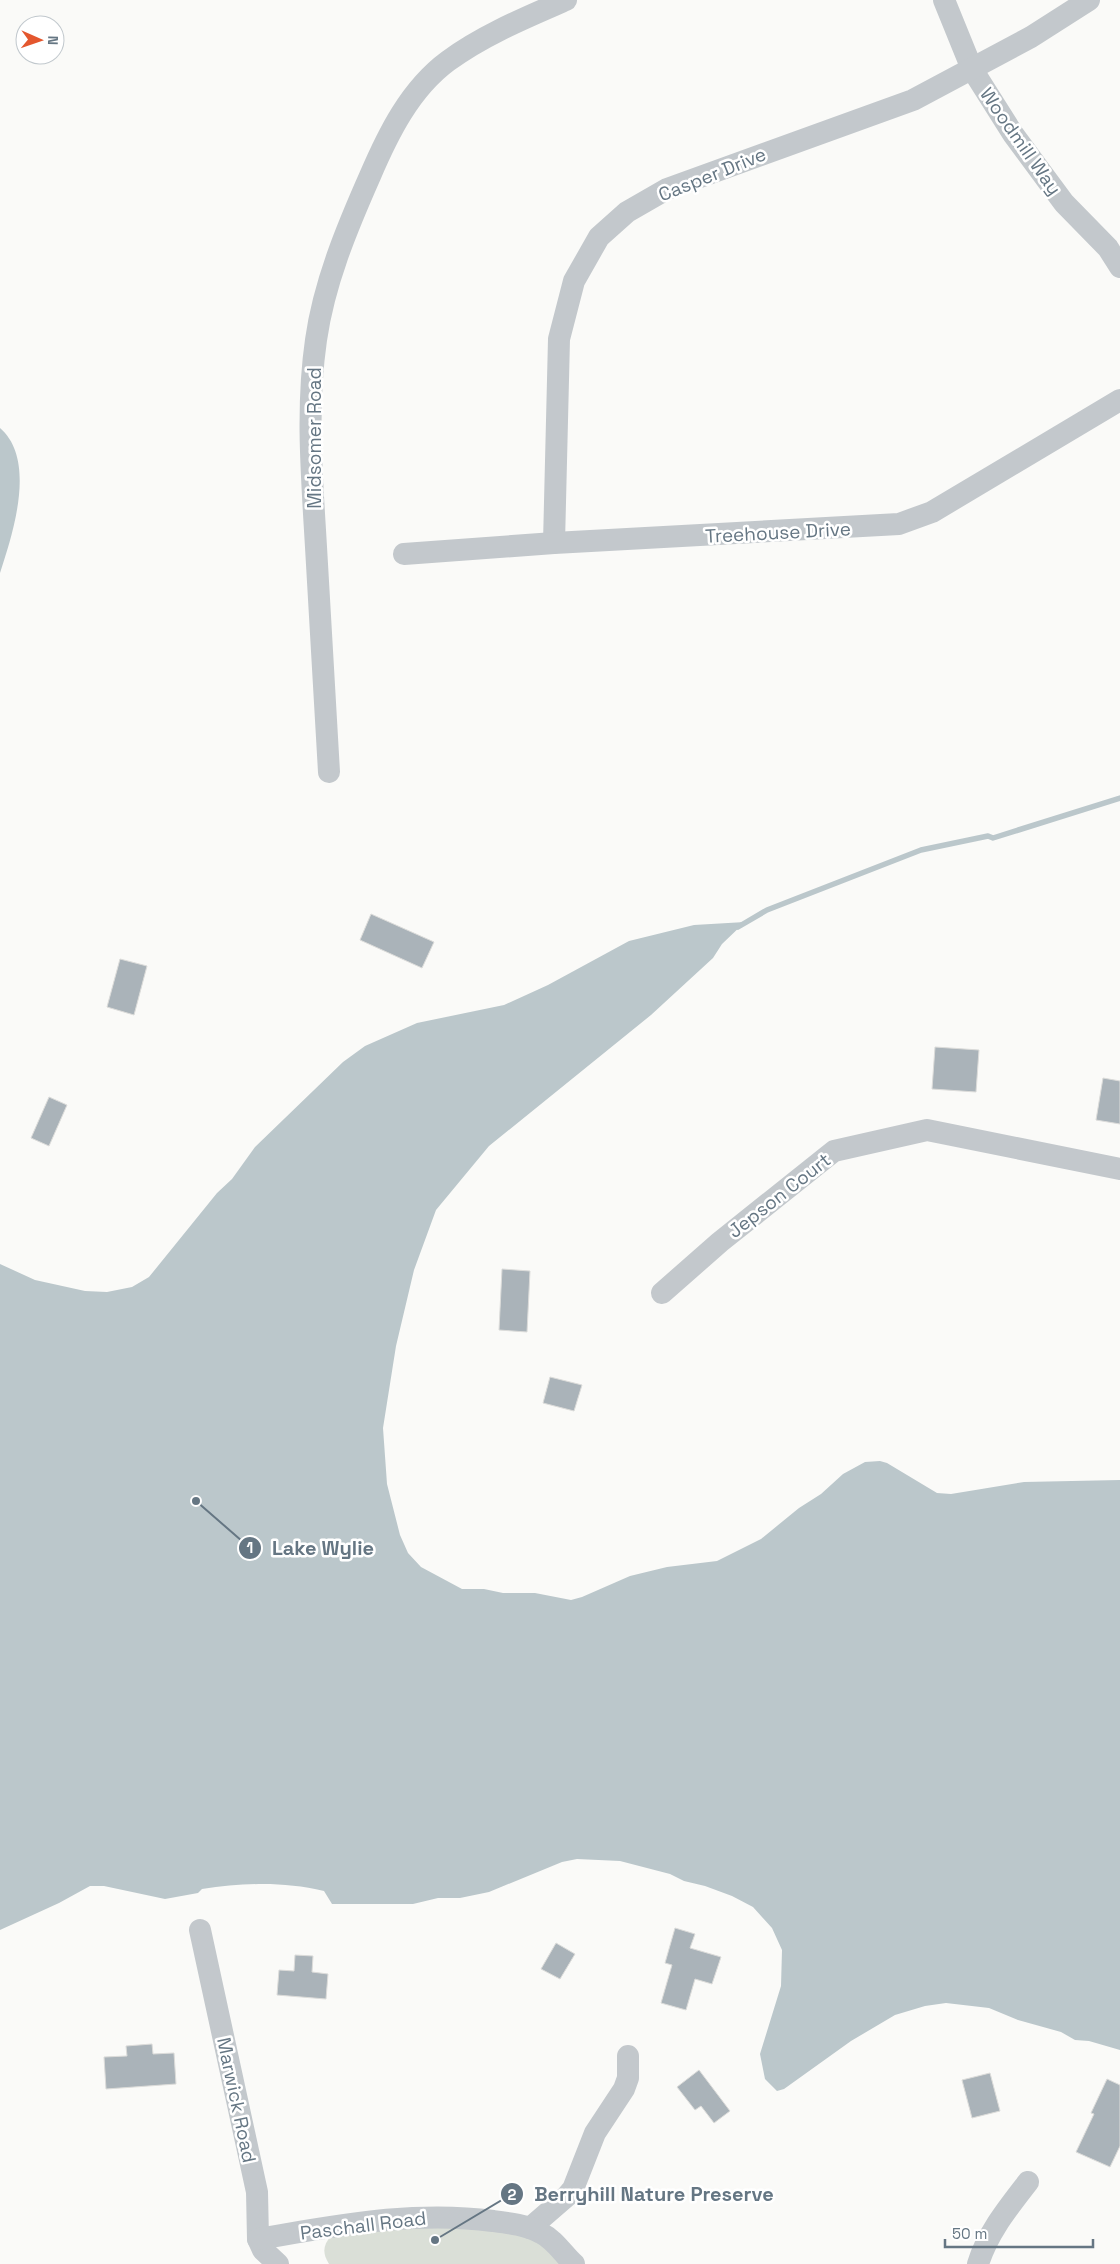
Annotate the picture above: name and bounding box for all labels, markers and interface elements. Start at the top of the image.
north arrow [15,15,65,65]
text: N [44,35,62,45]
street label: Woodmill Way [974,83,1067,200]
street label: Casper Drive [655,142,770,207]
street label: Midsomer Road [302,367,327,509]
street label: Treehouse Drive [705,516,851,549]
street label: Jepson Court [723,1147,836,1243]
callout: Lake Wylie [237,1530,384,1565]
text: Lake Wylie [272,1535,374,1561]
text: 1 [247,1538,253,1557]
street label: Marwick Road [211,2035,262,2165]
callout: Berryhill Nature Preserve [499,2177,784,2212]
text: Berryhill Nature Preserve [534,2181,774,2207]
text: 2 [508,2185,517,2204]
street label: Paschall Road [299,2205,428,2246]
scale bar [945,2216,1092,2248]
text: 50 m [952,2224,987,2243]

